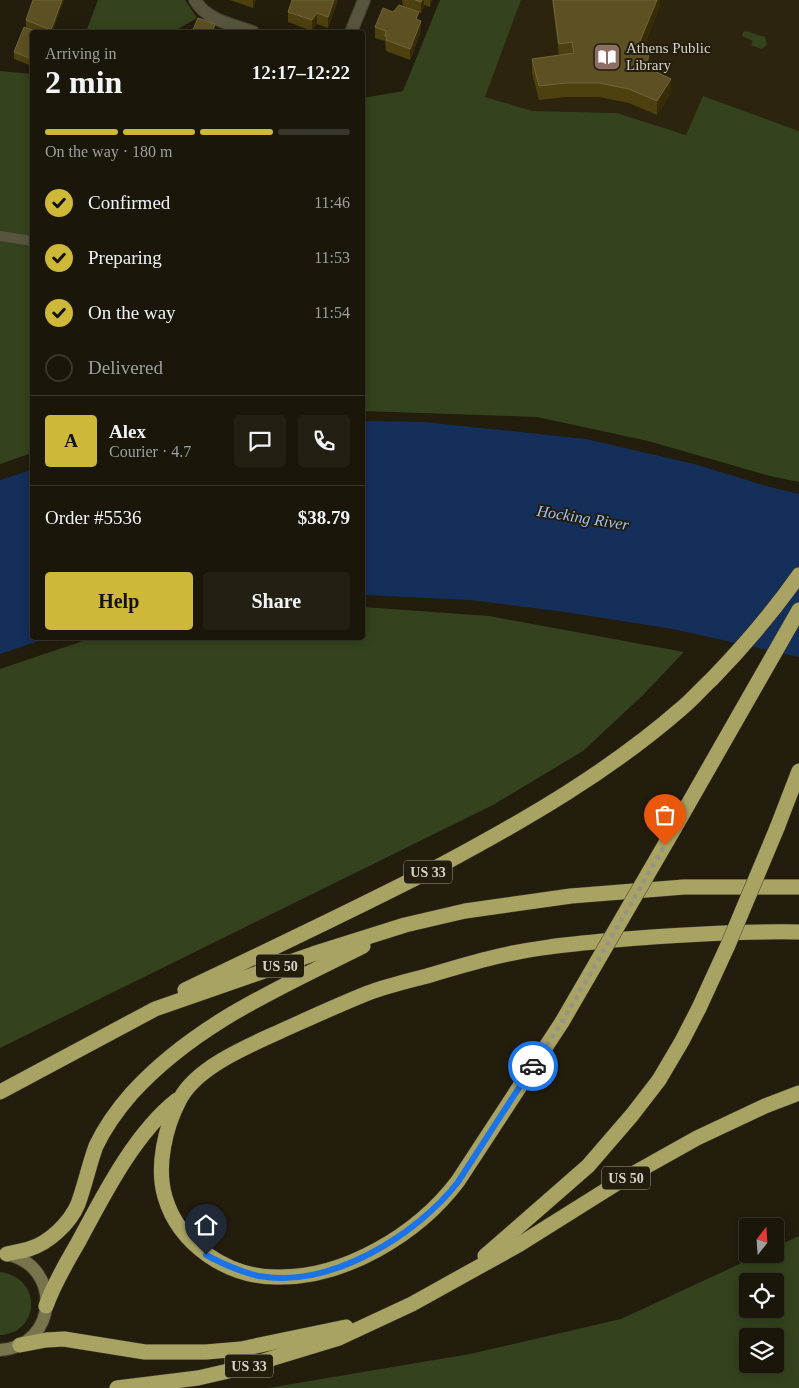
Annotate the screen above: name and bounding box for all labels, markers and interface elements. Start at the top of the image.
place label: Athens Public Library [626,40,711,73]
library icon: Athens Public Library [592,42,622,72]
text: Arriving in [45,45,117,62]
text: 12:17–12:22 [252,62,350,83]
text: 2 min [45,64,122,100]
text: On the way · 180 m [45,143,173,160]
icon: check [45,189,73,217]
text: Confirmed [88,192,170,213]
text: 11:46 [314,194,350,211]
icon: check [45,244,73,272]
text: Preparing [88,247,162,268]
text: 11:53 [314,249,350,266]
icon: check [45,299,73,327]
text: On the way [88,302,176,323]
text: 11:54 [314,304,350,321]
text: Delivered [88,357,163,378]
button: chat [234,415,286,467]
button: phone [298,415,350,467]
text: Alex [109,421,146,442]
text: A [64,430,78,451]
text: Courier · 4.7 [109,443,191,460]
water label: Hocking River [535,502,631,534]
text: Order #5536 [45,507,142,528]
text: $38.79 [298,507,350,528]
button: Help [45,572,193,630]
button: Share [203,572,350,630]
pin [644,794,686,845]
icon: bag [651,801,679,829]
road number: US 33 [404,860,452,884]
road number: US 50 [256,954,304,978]
courier [508,1041,558,1091]
icon: car [519,1052,547,1080]
road number: US 50 [602,1166,650,1190]
pin [185,1204,227,1255]
icon: home [192,1211,220,1239]
north arrow [739,1218,784,1262]
map controls [739,1218,784,1373]
button: locate [739,1273,784,1318]
button: layers [739,1328,784,1373]
road number: US 33 [225,1354,273,1378]

